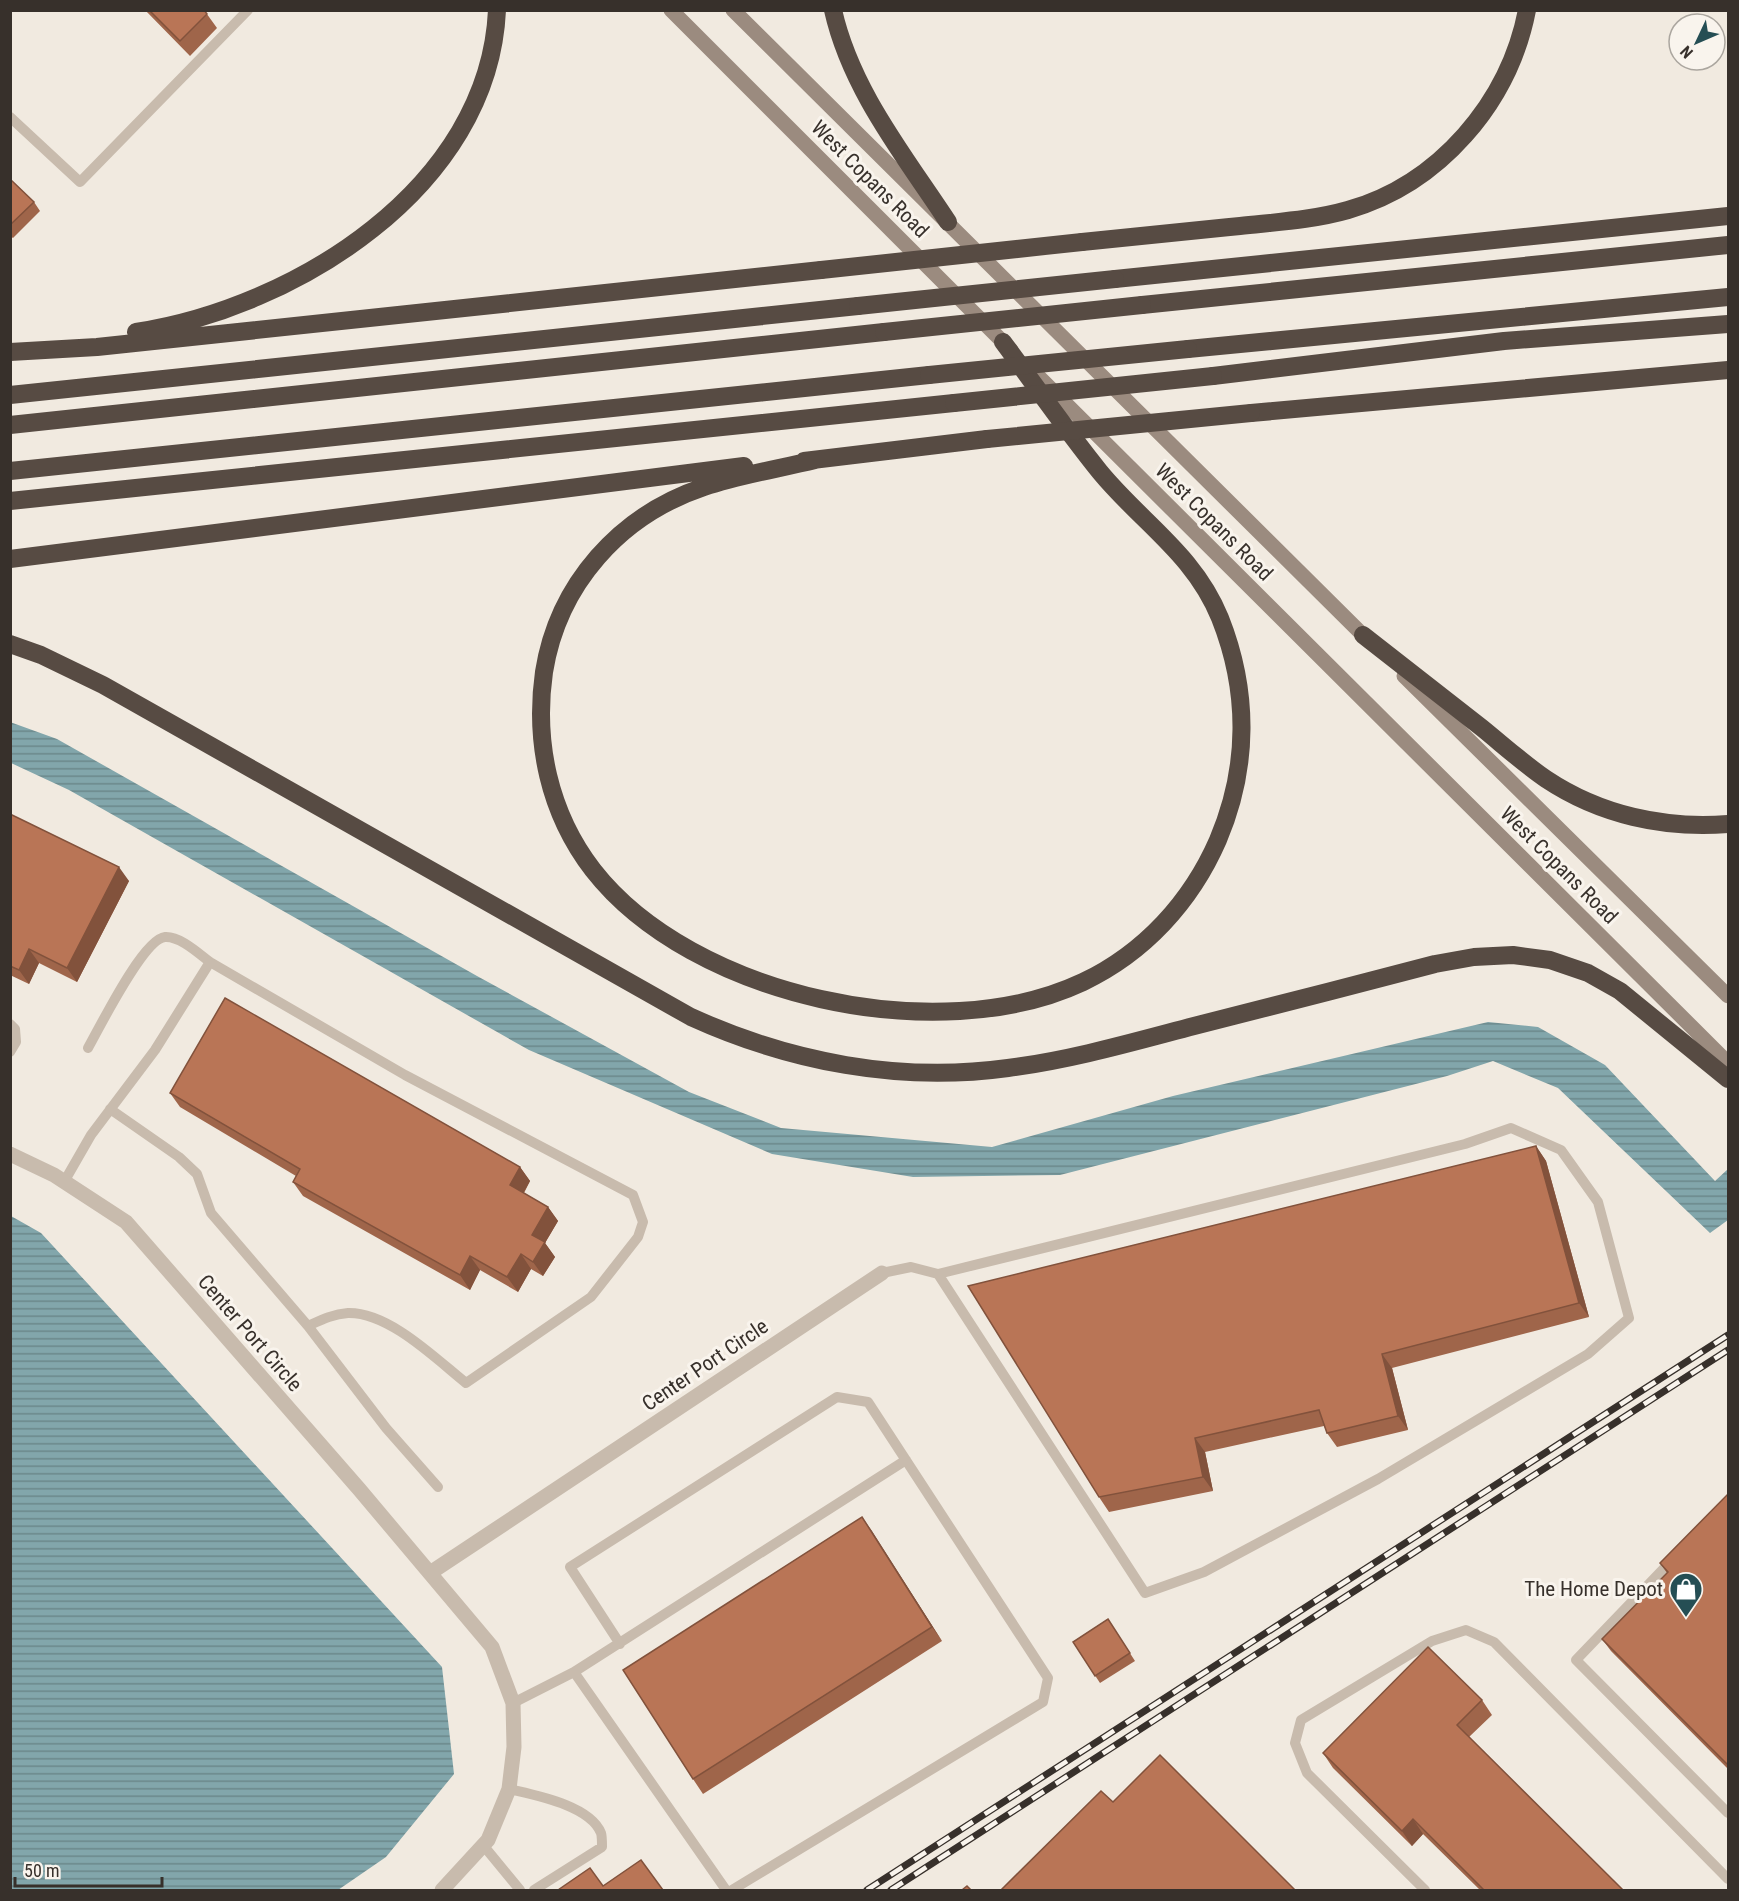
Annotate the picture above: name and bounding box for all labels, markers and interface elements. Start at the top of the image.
north arrow [1667,12,1727,72]
text: N [1676,42,1697,62]
street label: West Copans Road [806,115,934,243]
street label: West Copans Road [1150,458,1278,586]
street label: West Copans Road [1495,801,1623,929]
street label: Center Port Circle [193,1270,307,1396]
street label: Center Port Circle [638,1314,773,1416]
shop icon: The Home Depot [1668,1571,1704,1618]
place label: The Home Depot [1524,1577,1663,1601]
scale bar [15,1850,162,1888]
text: 50 m [24,1860,59,1881]

